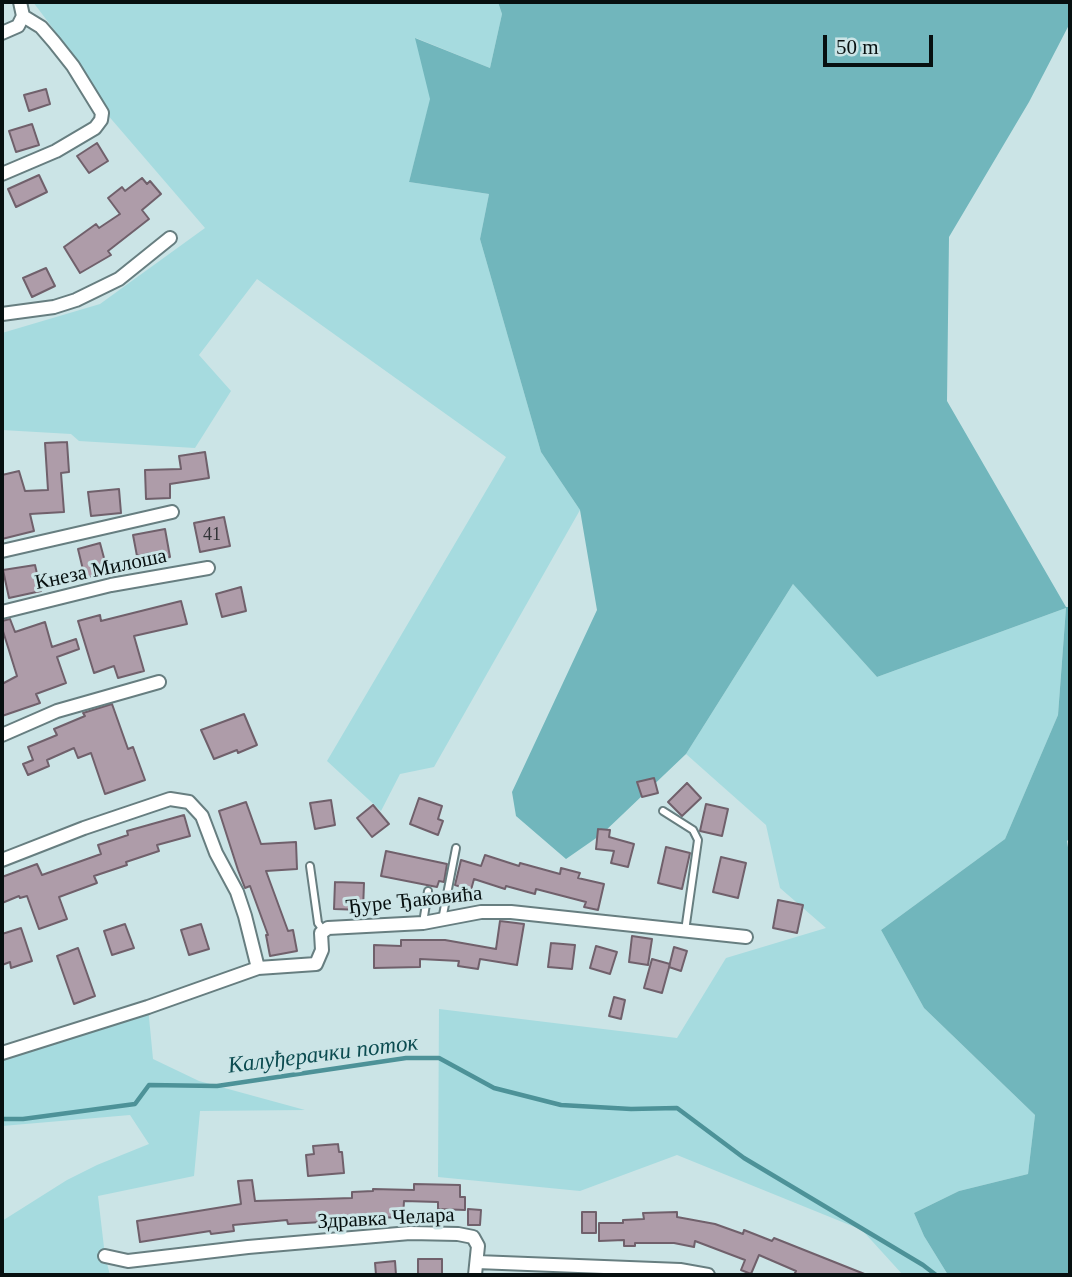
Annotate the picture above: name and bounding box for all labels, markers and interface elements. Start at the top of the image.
scale bar [827,21,937,65]
text: 50 m [836,35,879,59]
house number: 41 [203,524,221,546]
street label: Кнеза Милоша [33,544,169,596]
street label: Ђуре Ђаковића [345,881,483,921]
water label: Калуђерачки поток [226,1030,420,1080]
street label: Здравка Челара [317,1203,455,1235]

